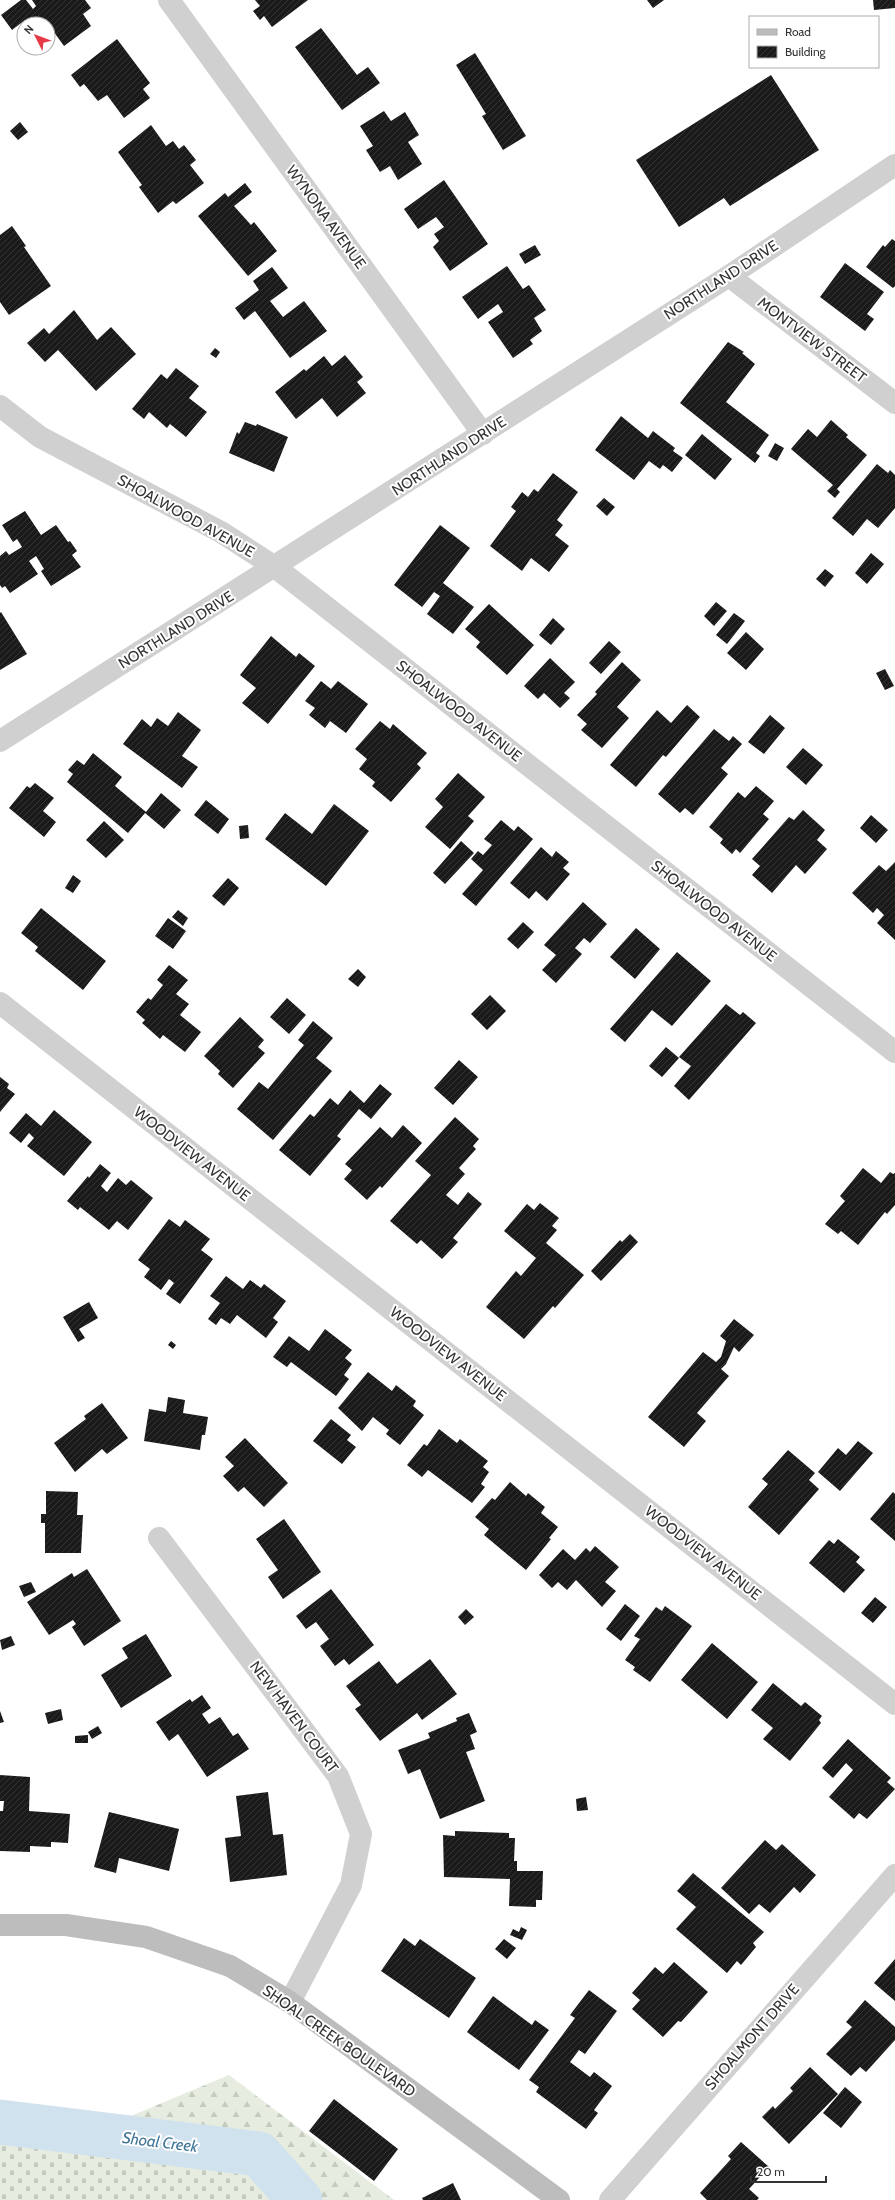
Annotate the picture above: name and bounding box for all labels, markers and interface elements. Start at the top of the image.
north arrow [16,16,56,56]
legend [749,16,879,68]
text: N [21,22,36,37]
text: Road [785,24,811,39]
text: Building [785,44,827,59]
street label: WYNONA AVENUE [282,162,370,272]
street label: NORTHLAND DRIVE [661,236,781,324]
street label: MONTVIEW STREET [754,293,870,387]
street label: NORTHLAND DRIVE [389,412,509,500]
street label: SHOALWOOD AVENUE [114,471,258,561]
street label: NORTHLAND DRIVE [115,587,237,673]
street label: SHOALWOOD AVENUE [393,657,525,765]
street label: SHOALWOOD AVENUE [648,857,780,965]
street label: WOODVIEW AVENUE [130,1103,254,1205]
street label: WOODVIEW AVENUE [386,1303,510,1405]
street label: WOODVIEW AVENUE [641,1502,765,1604]
street label: NEW HAVEN COURT [246,1658,342,1776]
street label: SHOALMONT DRIVE [701,1980,803,2094]
street label: SHOAL CREEK BOULEVARD [259,1981,419,2101]
water label: Shoal Creek [121,2128,200,2156]
scale bar [751,2158,826,2184]
text: 20 m [757,2164,785,2179]

